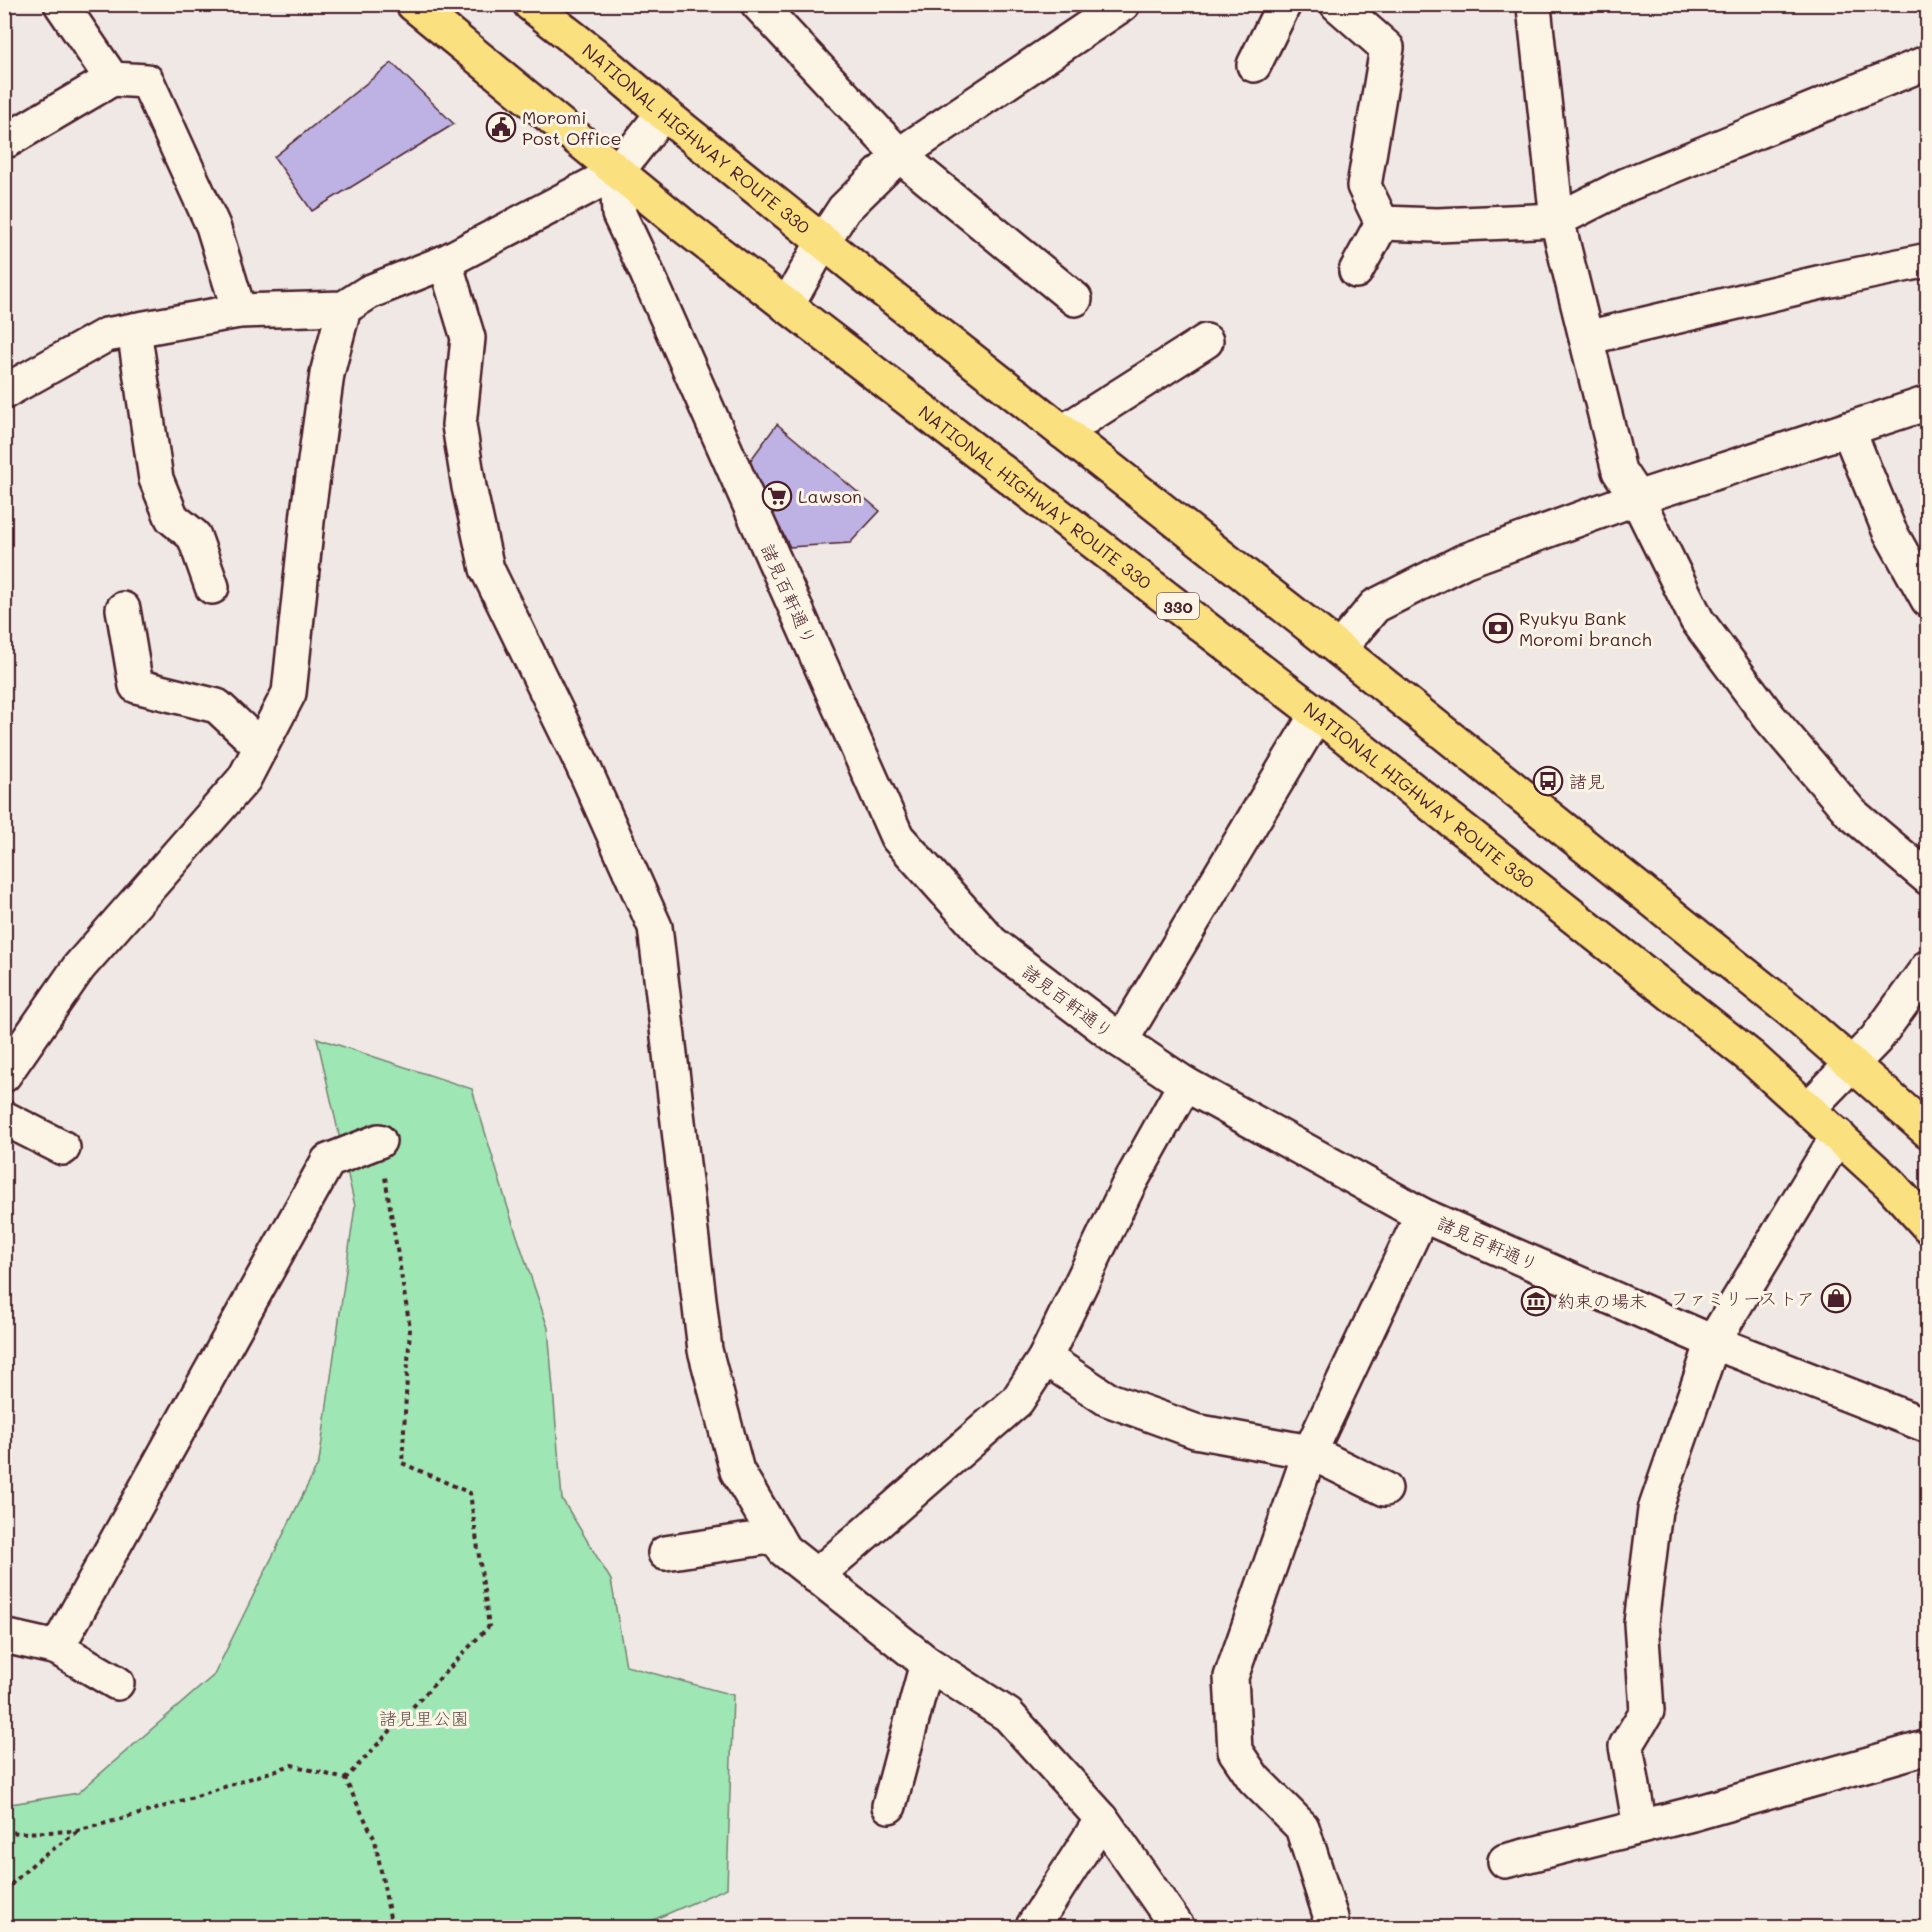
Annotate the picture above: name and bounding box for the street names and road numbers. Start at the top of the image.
street label: NATIONAL HIGHWAY ROUTE 330 [578,38,815,239]
street label: NATIONAL HIGHWAY ROUTE 330 [914,400,1157,594]
street label: 諸見百軒通り [756,540,822,648]
road number: 330 [1157,593,1199,619]
street label: NATIONAL HIGHWAY ROUTE 330 [1299,696,1540,894]
street label: 諸見百軒通り [1018,959,1118,1043]
street label: 諸見百軒通り [1434,1210,1542,1276]

